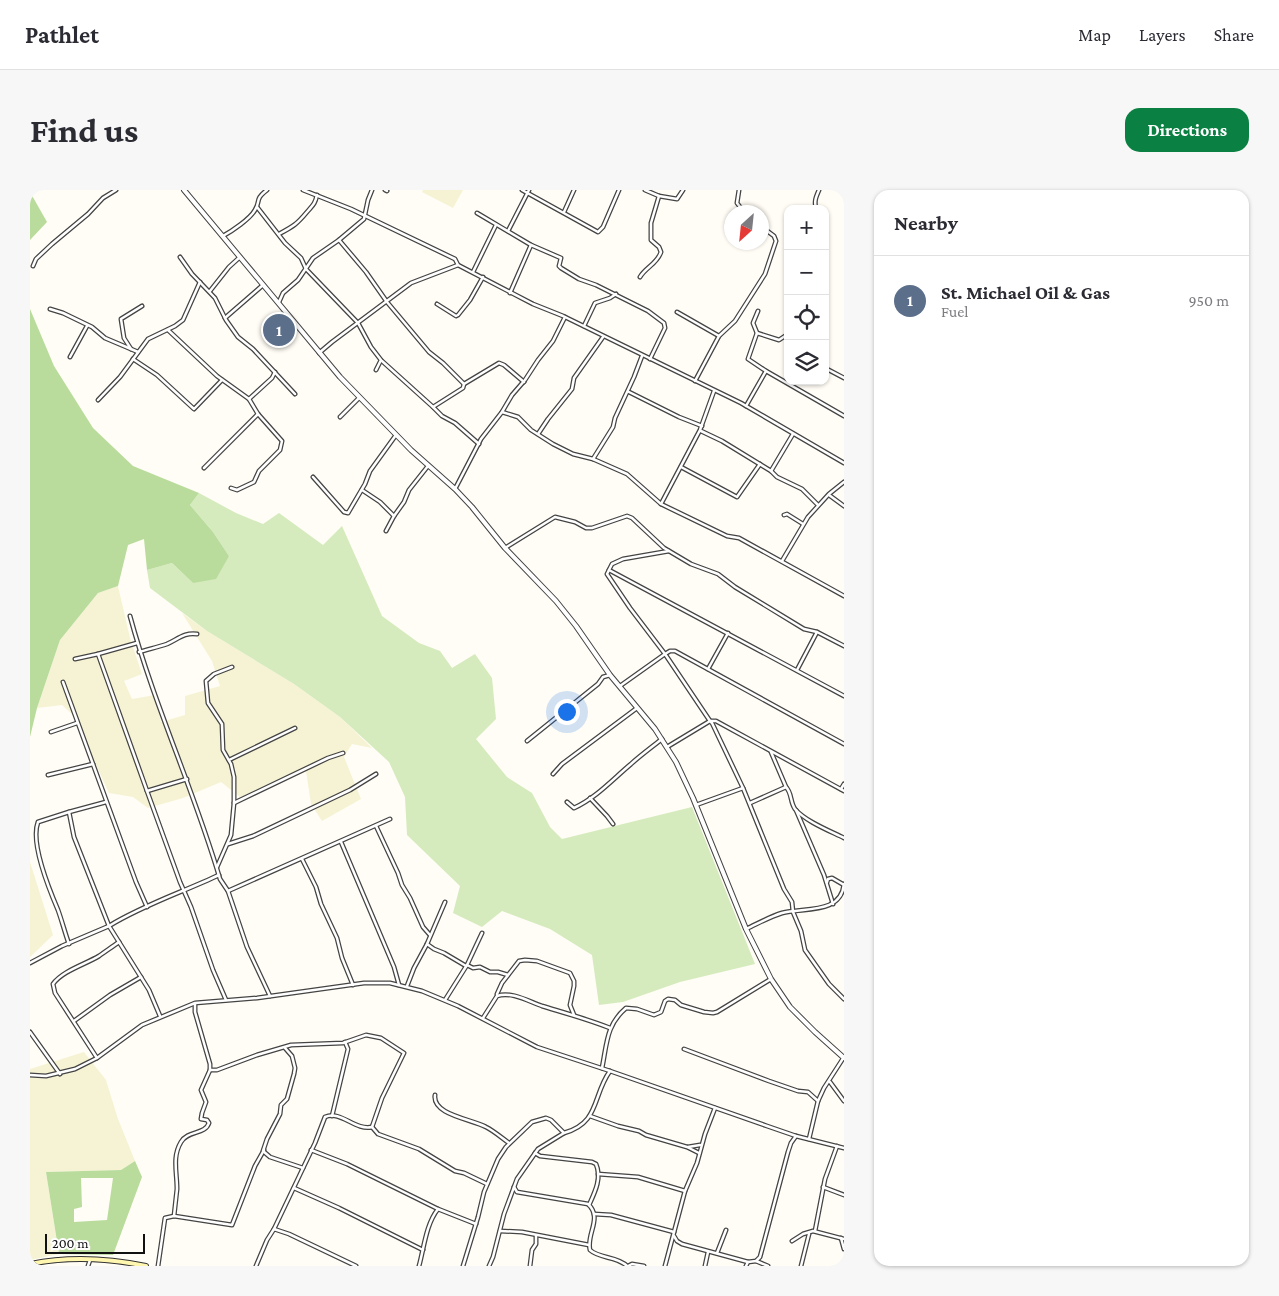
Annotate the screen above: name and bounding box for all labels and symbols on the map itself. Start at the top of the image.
north arrow [724,205,769,250]
pin: 1 [263,311,295,349]
your location [554,699,580,725]
scale bar [45,1231,145,1254]

